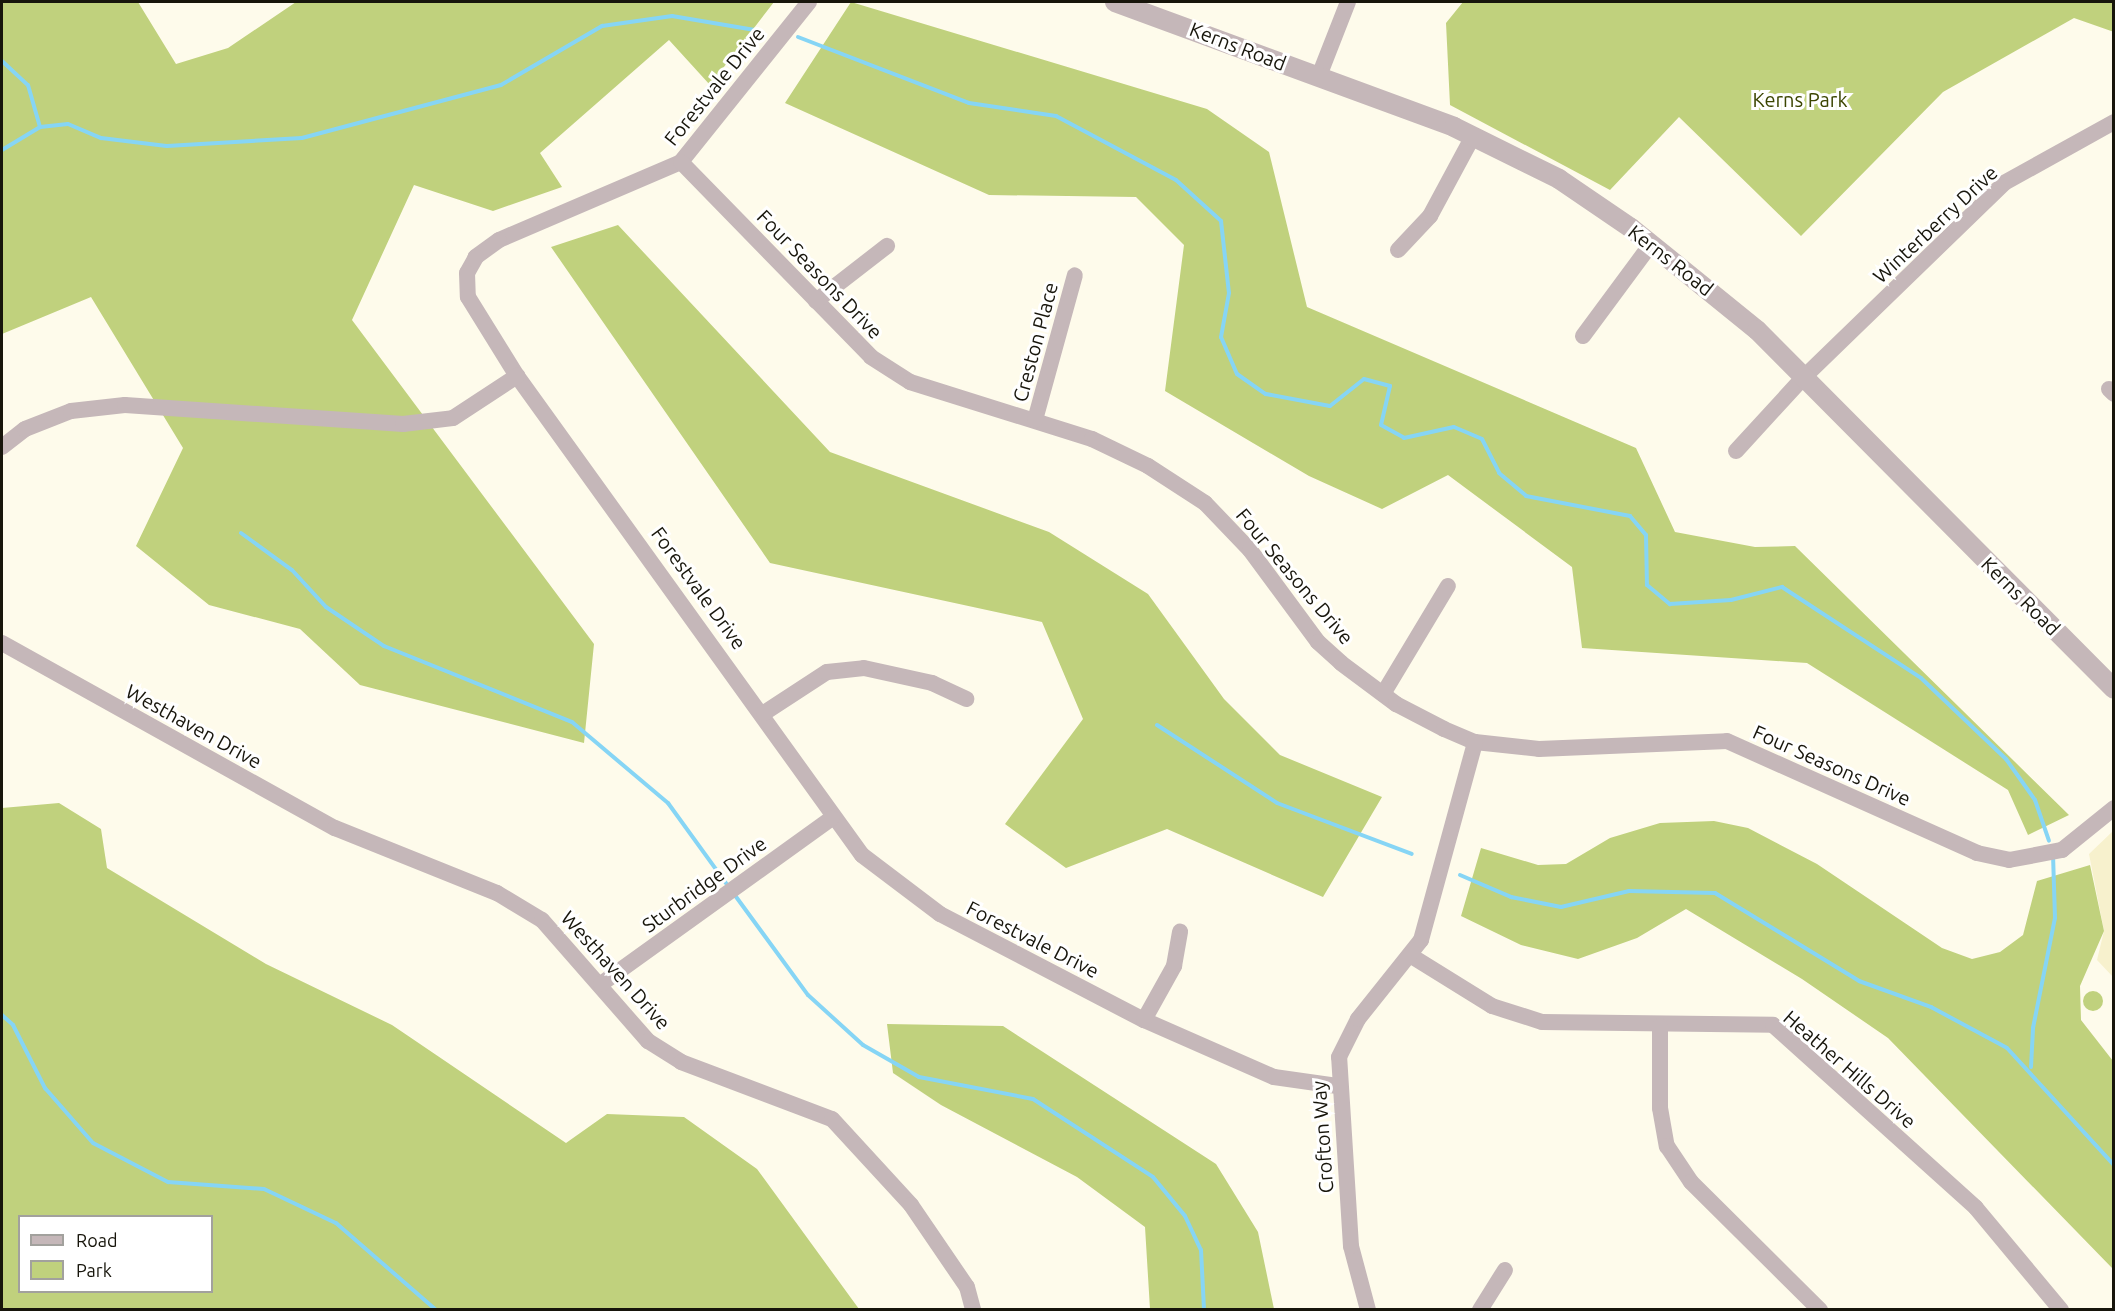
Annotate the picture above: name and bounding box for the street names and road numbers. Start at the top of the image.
street label: Kerns Road [1186,17,1290,75]
street label: Forestvale Drive [659,22,769,150]
street label: Winterberry Drive [1868,160,2002,288]
street label: Four Seasons Drive [752,205,888,343]
street label: Kerns Road [1624,219,1718,301]
street label: Creston Place [1008,280,1062,404]
street label: Four Seasons Drive [1231,503,1359,649]
street label: Forestvale Drive [647,522,751,654]
street label: Kerns Road [1977,552,2065,640]
street label: Westhaven Drive [122,679,266,773]
street label: Four Seasons Drive [1750,719,1914,811]
street label: Sturbridge Drive [637,831,771,937]
street label: Forestvale Drive [963,895,1103,983]
street label: Westhaven Drive [556,906,676,1034]
street label: Heather Hills Drive [1779,1005,1921,1133]
street label: Crofton Way [1306,1080,1338,1194]

